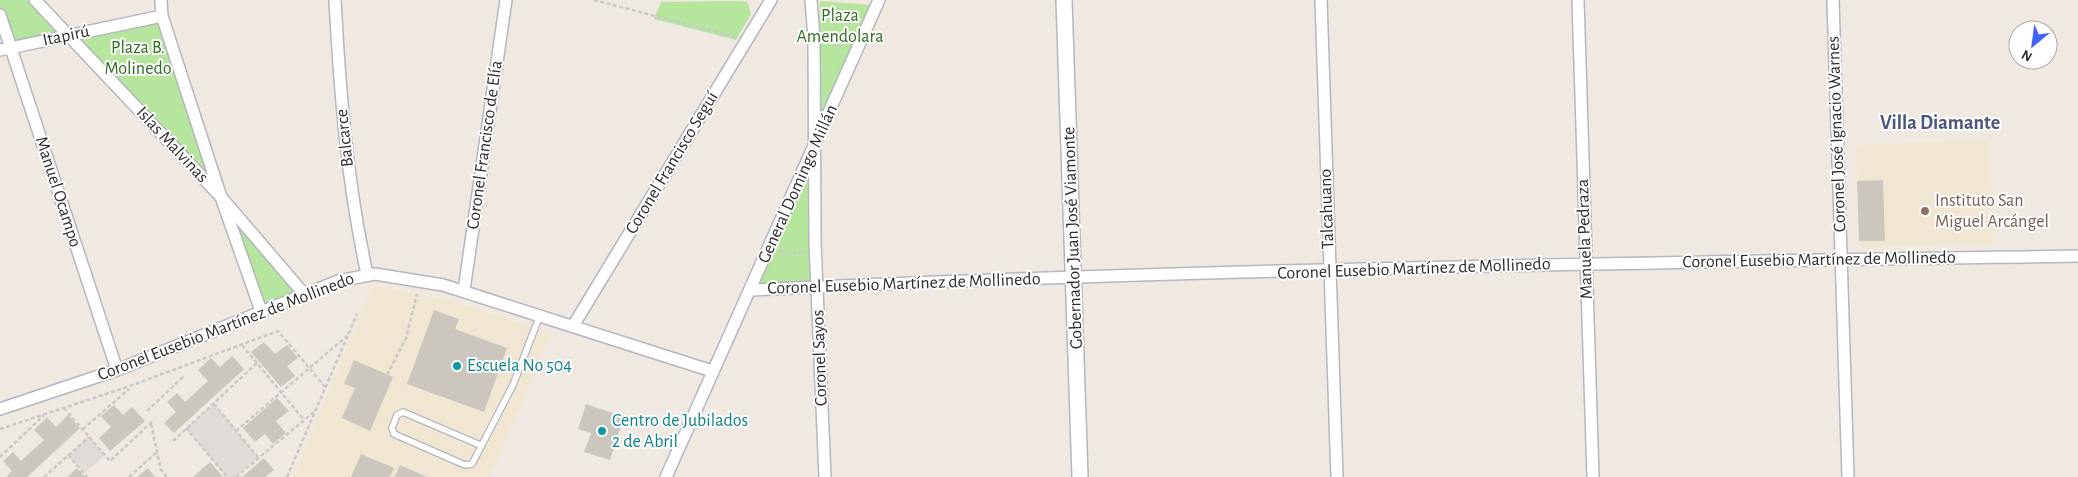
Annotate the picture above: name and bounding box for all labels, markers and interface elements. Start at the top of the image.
park label: Plaza Amendolara [797,7,883,46]
north arrow [2008,20,2058,70]
street label: Itapirú [41,22,91,50]
street label: Coronel José Ignacio Warnes [1825,36,1849,232]
park label: Plaza B. Molinedo [104,39,172,78]
text: N [2020,47,2035,64]
street label: Coronel Francisco de Elía [464,59,506,231]
street label: Coronel Francisco Seguí [622,88,722,237]
street label: General Domingo Millán [755,102,841,266]
street label: Islas Malvinas [133,104,211,186]
street label: Balcarce [333,108,357,168]
district label: Villa Diamante [1880,113,2000,133]
street label: Gobernador Juan José Viamonte [1060,126,1086,350]
street label: Manuel Ocampo [32,135,84,250]
street label: Talcahuano [1317,168,1337,249]
street label: Manuela Pedraza [1574,178,1596,300]
place label: Instituto San Miguel Arcángel [1935,192,2049,231]
marker: Instituto San Miguel Arcángel [1919,205,1931,217]
street label: Coronel Eusebio Martínez de Mollinedo [1682,249,1956,271]
street label: Coronel Eusebio Martínez de Mollinedo [1277,255,1551,283]
street label: Coronel Eusebio Martínez de Mollinedo [95,270,357,384]
street label: Coronel Eusebio Martínez de Mollinedo [767,270,1041,298]
street label: Coronel Sayos [809,310,831,406]
place label: Escuela No 504 [467,357,572,375]
marker: Escuela No 504 [451,360,463,372]
place label: Centro de Jubilados 2 de Abril [612,412,748,451]
marker: Centro de Jubilados 2 de Abril [596,425,608,437]

